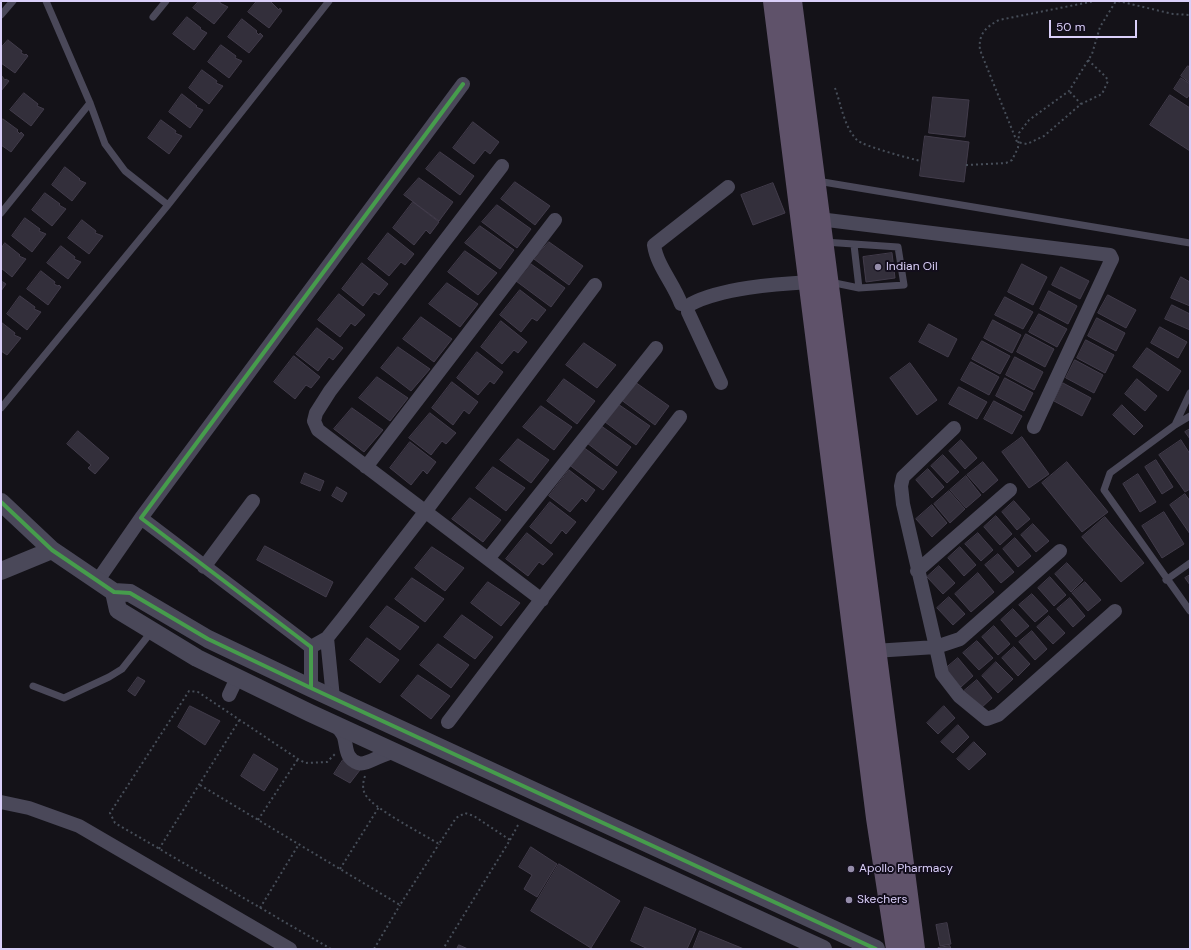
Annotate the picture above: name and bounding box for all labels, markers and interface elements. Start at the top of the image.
scale bar [1051,12,1139,38]
text: 50 m [1056,19,1085,35]
place label: Indian Oil [886,260,938,274]
marker: Indian Oil [873,262,883,272]
place label: Apollo Pharmacy [859,862,953,876]
marker: Apollo Pharmacy [846,864,856,874]
place label: Skechers [857,893,907,907]
marker: Skechers [844,895,854,905]

